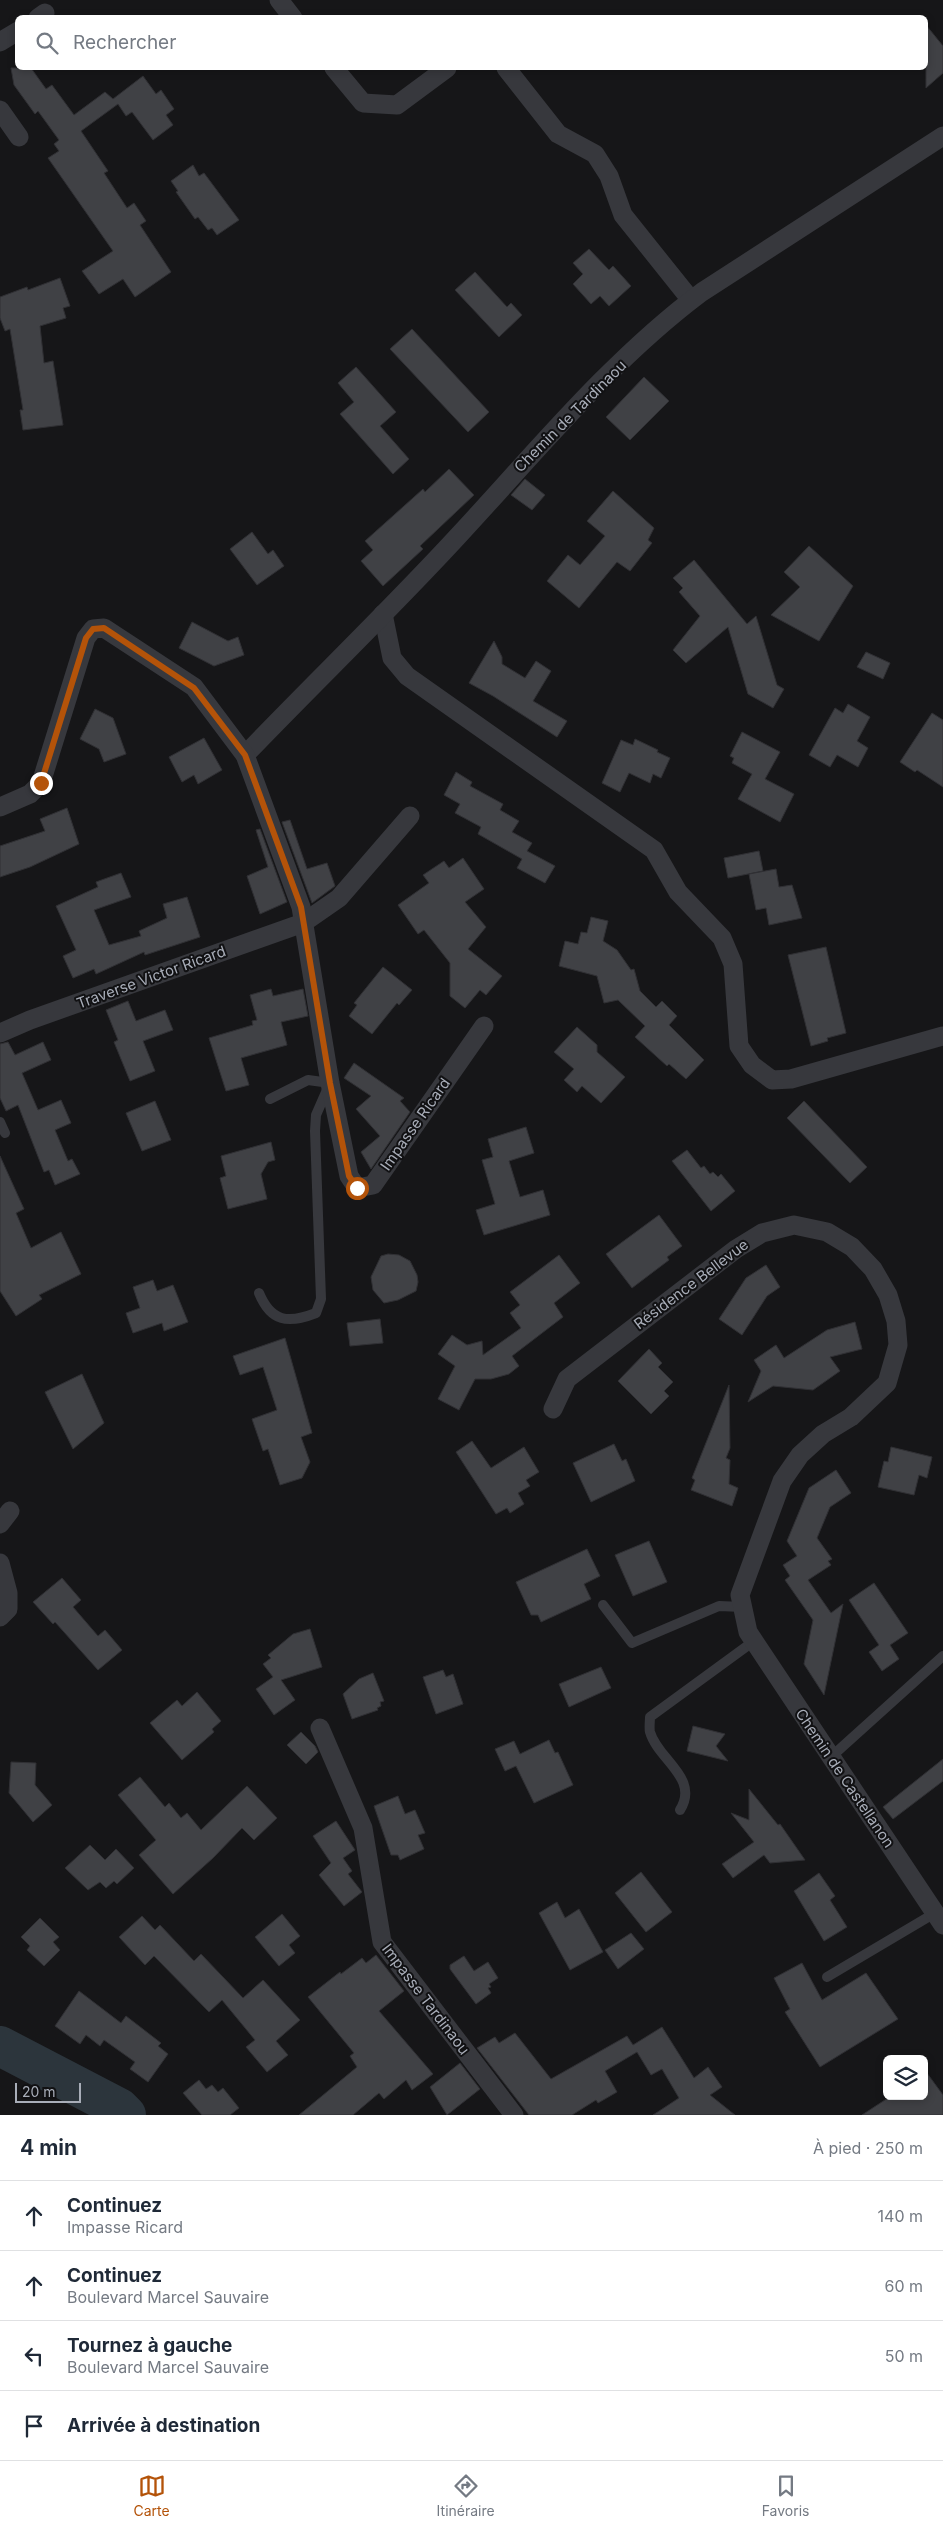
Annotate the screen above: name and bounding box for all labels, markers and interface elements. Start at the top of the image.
search box [15,15,928,70]
icon: search [33,29,61,57]
text: Rechercher [73,31,176,54]
street label: Chemin de Tardinaou [510,356,630,476]
route end [30,772,53,795]
street label: Traverse Victor Ricard [74,941,228,1013]
street label: Impasse Ricard [376,1074,454,1174]
route start [346,1177,369,1200]
street label: Résidence Bellevue [630,1235,752,1333]
street label: Chemin de Castellanon [791,1705,899,1851]
street label: Impasse Tardinaou [378,1940,474,2058]
map controls [883,2055,928,2100]
button: layers [883,2055,928,2100]
scale bar [15,2080,81,2103]
text: 20 m [22,2083,56,2100]
text: 4 min [20,2135,77,2160]
text: À pied · 250 m [813,2138,923,2158]
text: Continuez [67,2194,162,2217]
icon: ahead [20,2202,48,2230]
text: 140 m [878,2206,923,2226]
text: Impasse Ricard [67,2217,183,2237]
text: Continuez [67,2264,162,2287]
icon: ahead [20,2272,48,2300]
text: 60 m [884,2276,923,2296]
text: Boulevard Marcel Sauvaire [67,2287,269,2307]
text: Tournez à gauche [67,2334,232,2357]
icon: left [20,2342,48,2370]
text: 50 m [885,2346,923,2366]
text: Boulevard Marcel Sauvaire [67,2357,269,2377]
icon: arrive [20,2412,48,2440]
text: Arrivée à destination [67,2414,260,2437]
tab: Carte [133,2472,170,2519]
tab: Itinéraire [437,2472,495,2519]
tab: Favoris [762,2472,810,2519]

